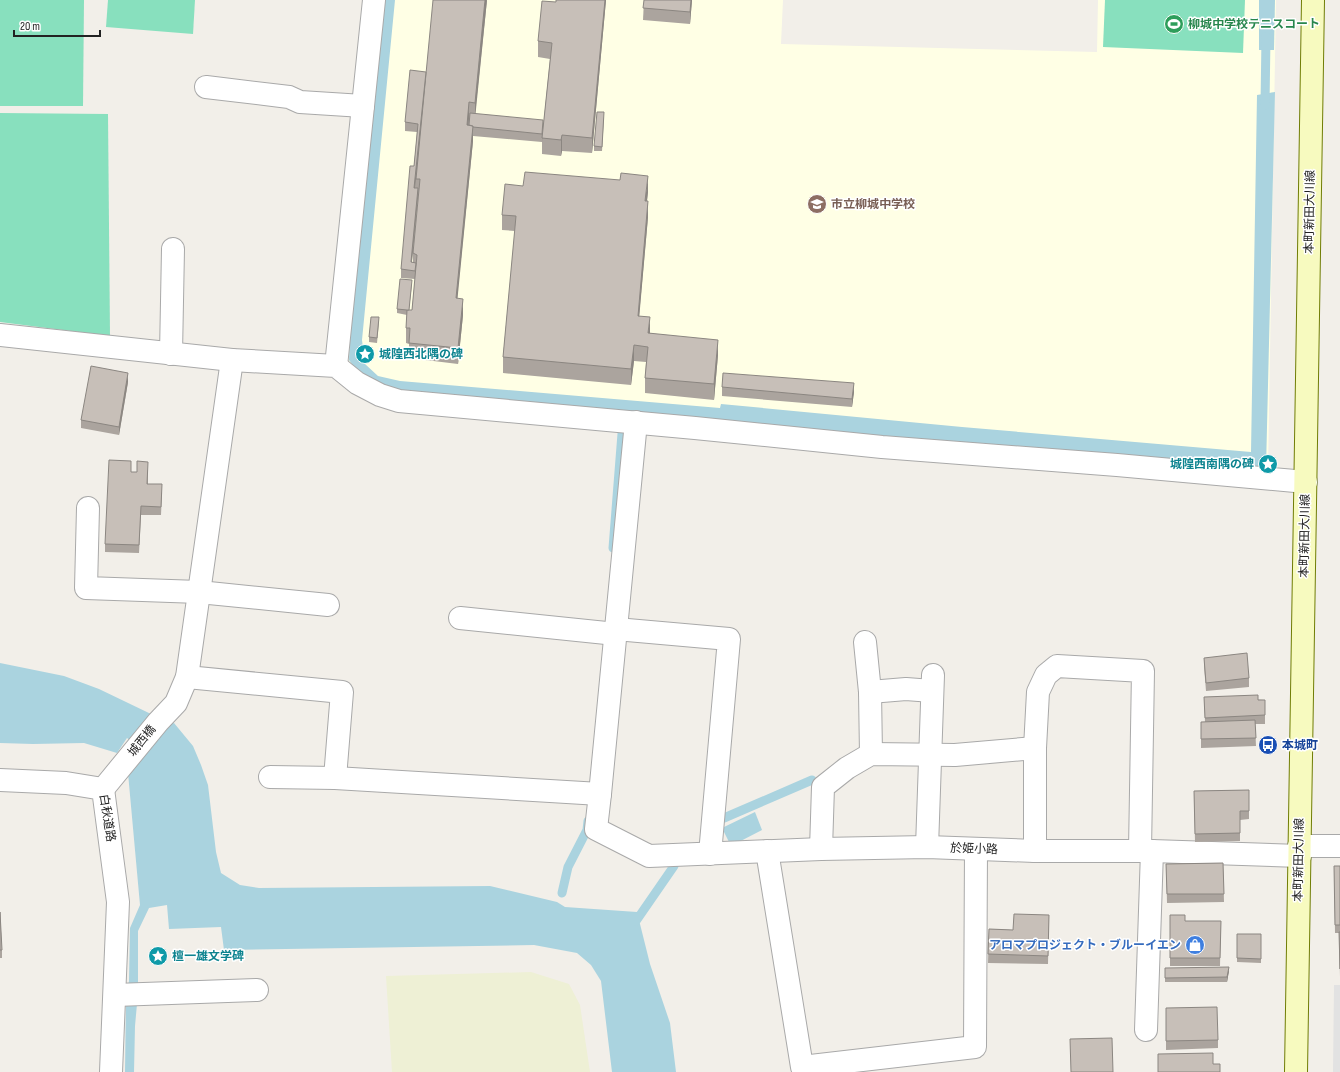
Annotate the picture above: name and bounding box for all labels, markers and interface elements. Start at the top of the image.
scale bar [14,12,100,38]
sports icon: 柳城中学校テニスコート [1163,13,1185,35]
place label: 柳城中学校テニスコート [1188,17,1320,32]
text: 20 m [20,19,40,34]
street label: 本町新田大川線 [1302,170,1318,254]
school or university icon: 市立柳城中学校 [806,193,828,215]
place label: 市立柳城中学校 [831,197,915,212]
place icon: 城隍西北隅の碑 [354,343,376,365]
place label: 城隍西北隅の碑 [379,347,463,362]
place icon: 城隍西南隅の碑 [1257,453,1279,475]
place label: 城隍西南隅の碑 [1170,457,1254,472]
street label: 本町新田大川線 [1297,494,1313,578]
street label: 城西橋 [125,722,159,760]
bus stop icon: 本城町 [1257,734,1279,756]
place label: 本城町 [1282,738,1318,753]
street label: 白秋道路 [96,793,118,843]
street label: 本町新田大川線 [1291,818,1307,902]
street label: 於姫小路 [950,841,998,857]
shop icon: アロマプロジェクト・ブルーイエン [1184,934,1206,956]
place label: アロマプロジェクト・ブルーイエン [989,938,1181,953]
place icon: 檀一雄文学碑 [147,945,169,967]
place label: 檀一雄文学碑 [172,949,244,964]

